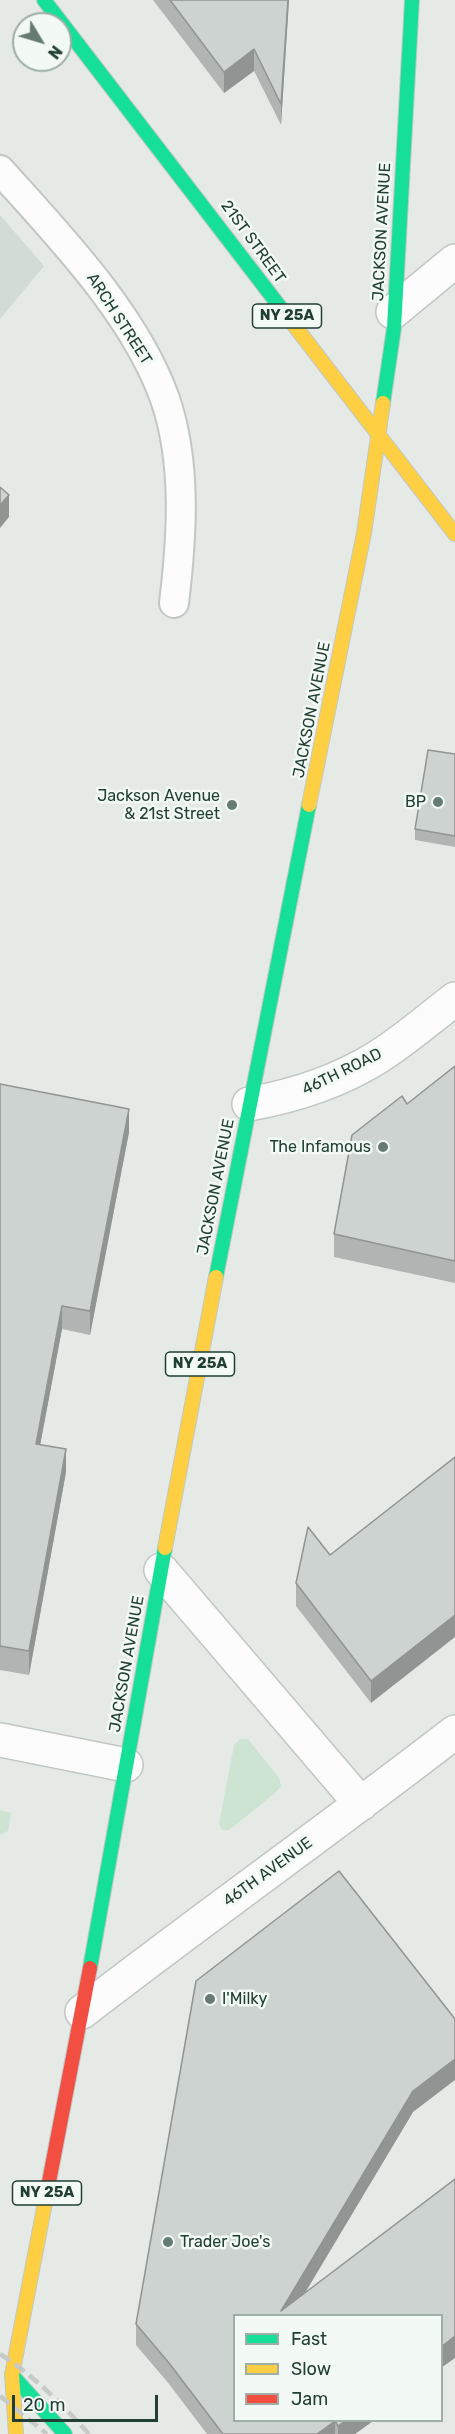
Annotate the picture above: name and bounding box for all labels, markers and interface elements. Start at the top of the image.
north arrow [12,12,72,72]
text: N [44,42,66,63]
street label: JACKSON AVENUE [369,162,395,302]
street label: 21ST STREET [217,197,289,287]
street label: ARCH STREET [82,270,156,368]
road number: NY 25A [252,304,322,328]
street label: JACKSON AVENUE [289,640,335,780]
place label: Jackson Avenue & 21st Street [97,786,220,824]
place label: BP [405,792,426,812]
marker: BP [431,795,445,809]
marker: Jackson Avenue & 21st Street [225,798,239,812]
street label: 46TH ROAD [299,1044,385,1100]
street label: JACKSON AVENUE [193,1117,239,1257]
place label: The Infamous [269,1137,371,1157]
marker: The Infamous [376,1140,390,1154]
road number: NY 25A [166,1352,234,1376]
street label: JACKSON AVENUE [106,1594,148,1734]
street label: 46TH AVENUE [220,1833,316,1911]
place label: I'Milky [222,1989,267,2009]
marker: I'Milky [203,1992,217,2006]
road number: NY 25A [12,2181,82,2205]
place label: Trader Joe's [180,2232,270,2252]
marker: Trader Joe's [161,2235,175,2249]
legend [233,2314,443,2422]
text: Fast [291,2328,327,2350]
text: Slow [291,2358,331,2380]
scale bar [15,2383,160,2421]
text: Jam [291,2388,328,2410]
text: 20 m [23,2394,65,2416]

